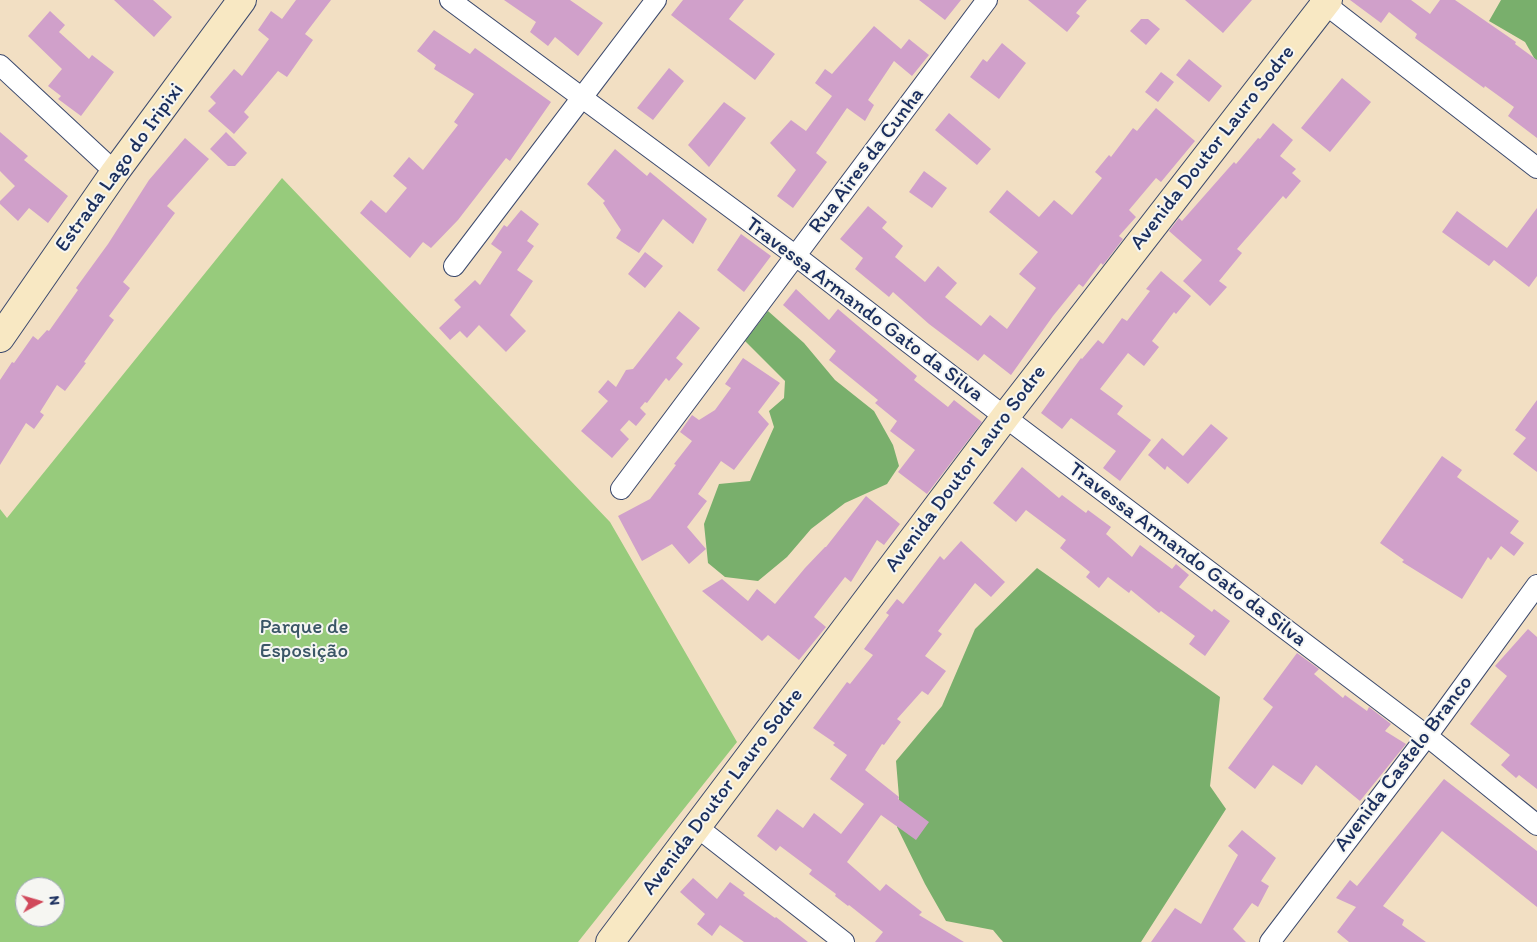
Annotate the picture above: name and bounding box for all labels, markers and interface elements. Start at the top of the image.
street label: Avenida Doutor Lauro Sodre [1125,41,1301,255]
street label: Estrada Lago do Iripixi [50,79,190,257]
street label: Rua Aires da Cunha [804,83,930,239]
street label: Travessa Armando Gato da Silva [740,212,988,408]
street label: Avenida Doutor Lauro Sodre [880,361,1052,577]
street label: Travessa Armando Gato da Silva [1063,457,1311,653]
park label: Parque de Esposição [259,615,349,665]
street label: Avenida Castelo Branco [1330,671,1478,857]
street label: Avenida Doutor Lauro Sodre [637,684,809,900]
north arrow [15,877,65,927]
text: N [45,895,63,906]

